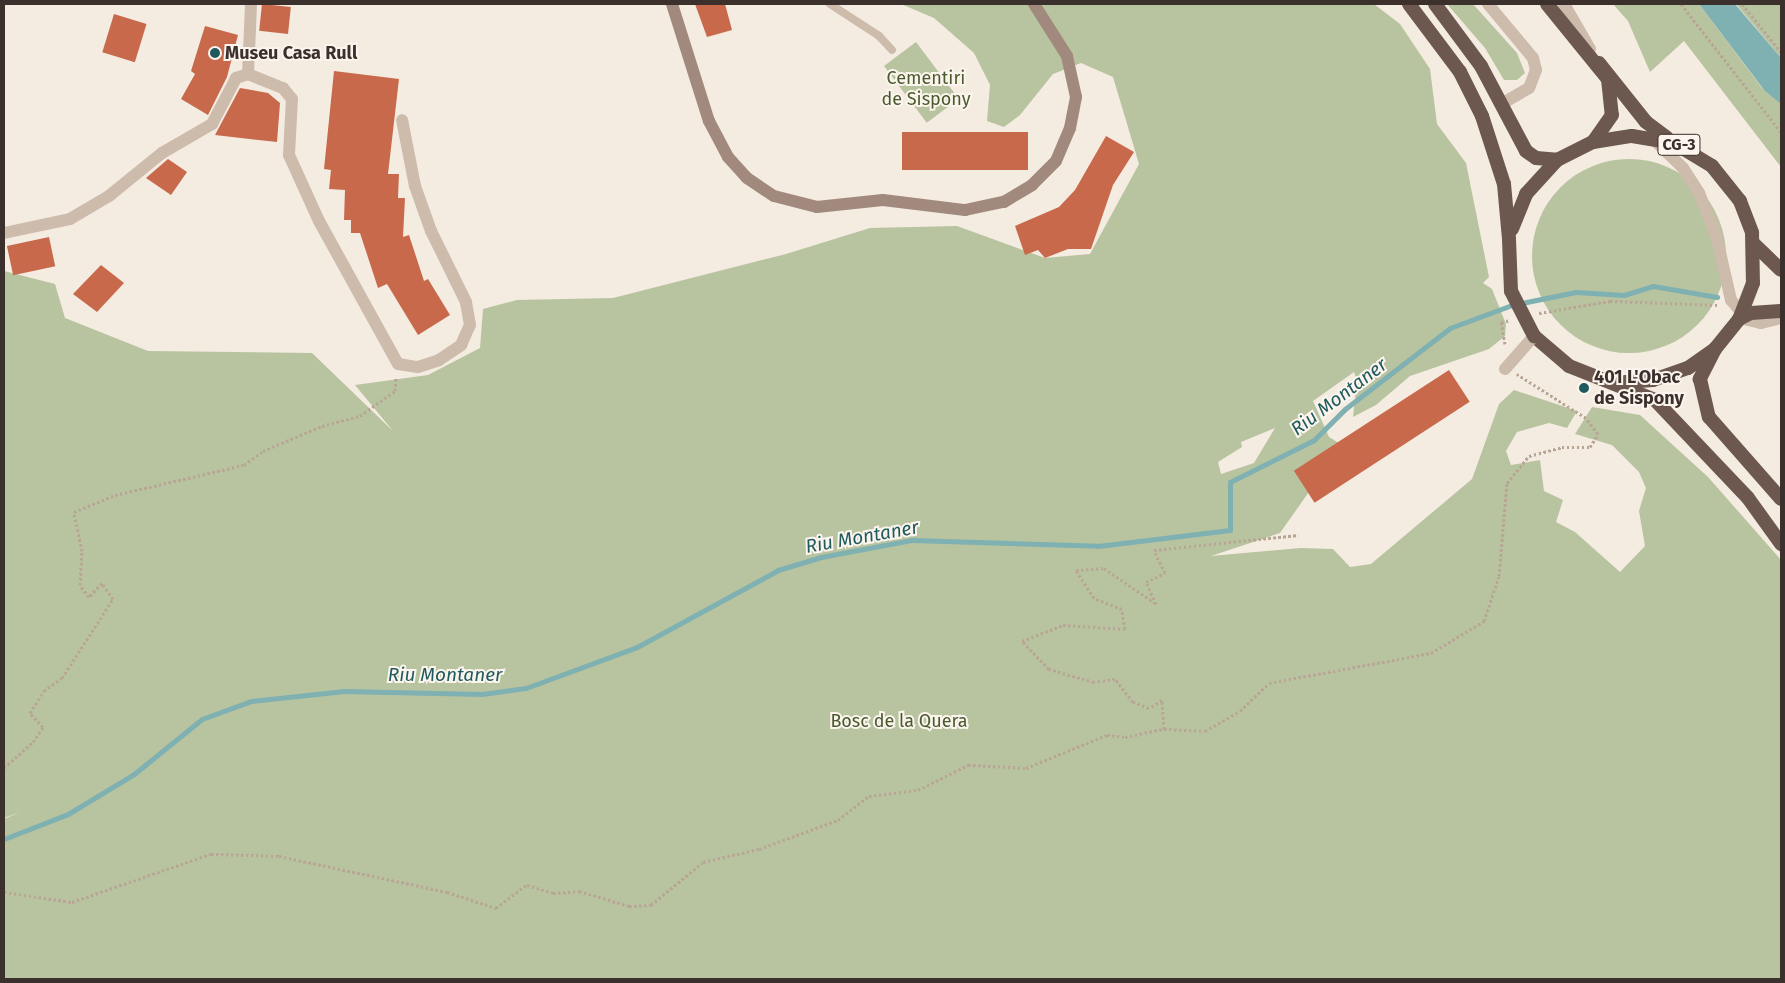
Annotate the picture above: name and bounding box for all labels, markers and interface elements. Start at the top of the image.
place label: Museu Casa Rull [225,42,357,64]
marker: Museu Casa Rull [209,47,221,59]
park label: Cementiri de Sispony [881,68,971,110]
road number: CG-3 [1656,132,1702,158]
water label: Riu Montaner [1286,353,1392,441]
place label: 401 L'Obac de Sispony [1594,367,1684,409]
marker: 401 L'Obac de Sispony [1578,382,1590,394]
water label: Riu Montaner [804,516,920,558]
water label: Riu Montaner [388,664,502,686]
park label: Bosc de la Quera [830,710,968,732]

